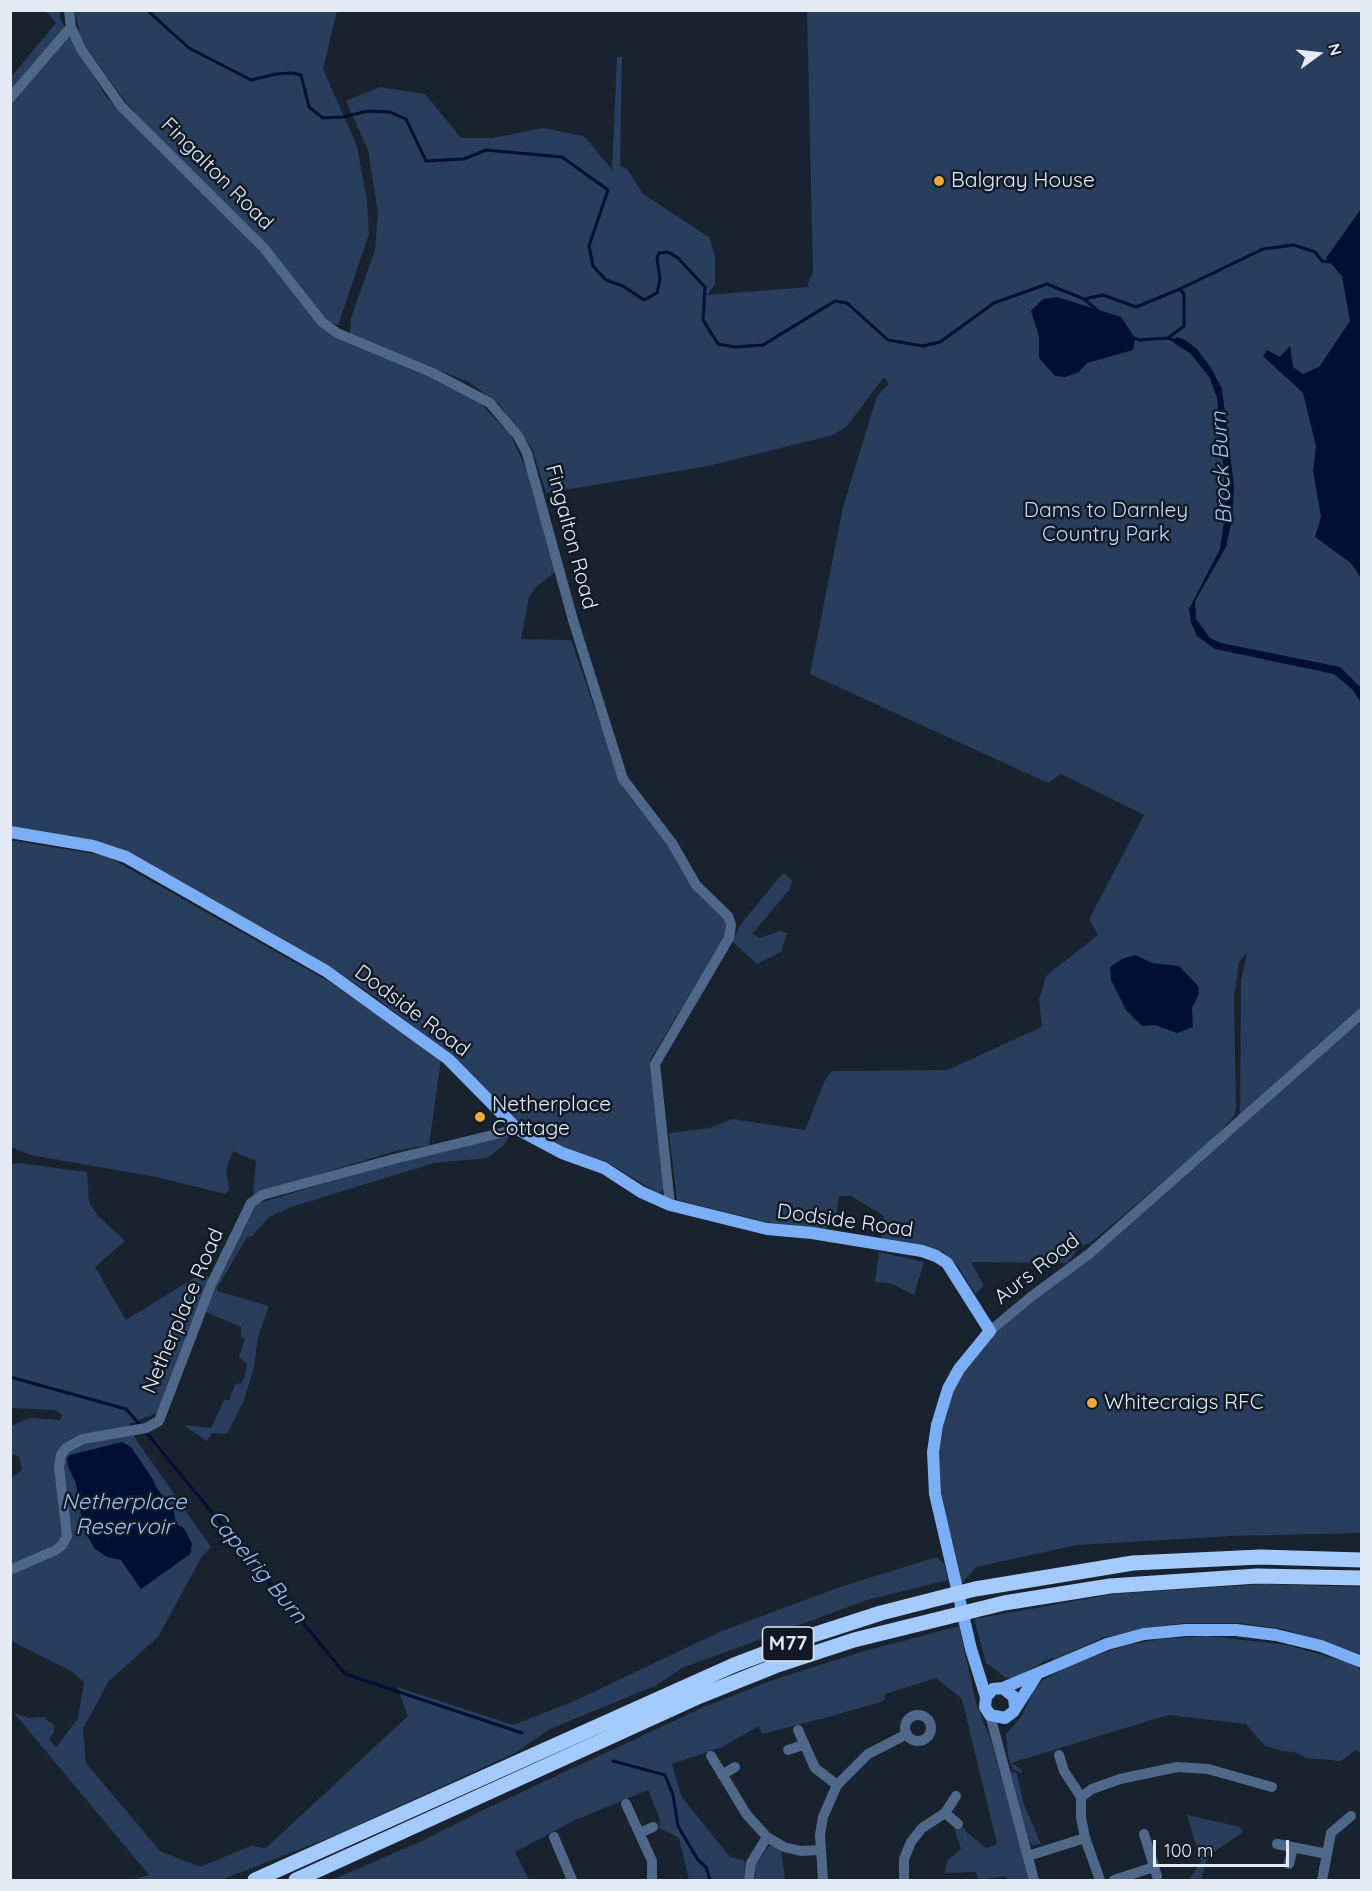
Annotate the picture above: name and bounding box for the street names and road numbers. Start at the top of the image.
street label: Fingalton Road [156,113,278,235]
street label: Fingalton Road [540,462,602,612]
street label: Dodside Road [350,960,474,1062]
street label: Dodside Road [775,1199,915,1243]
street label: Netherplace Road [137,1225,229,1397]
street label: Aurs Road [989,1228,1085,1310]
road number: M77 [762,1627,814,1661]

